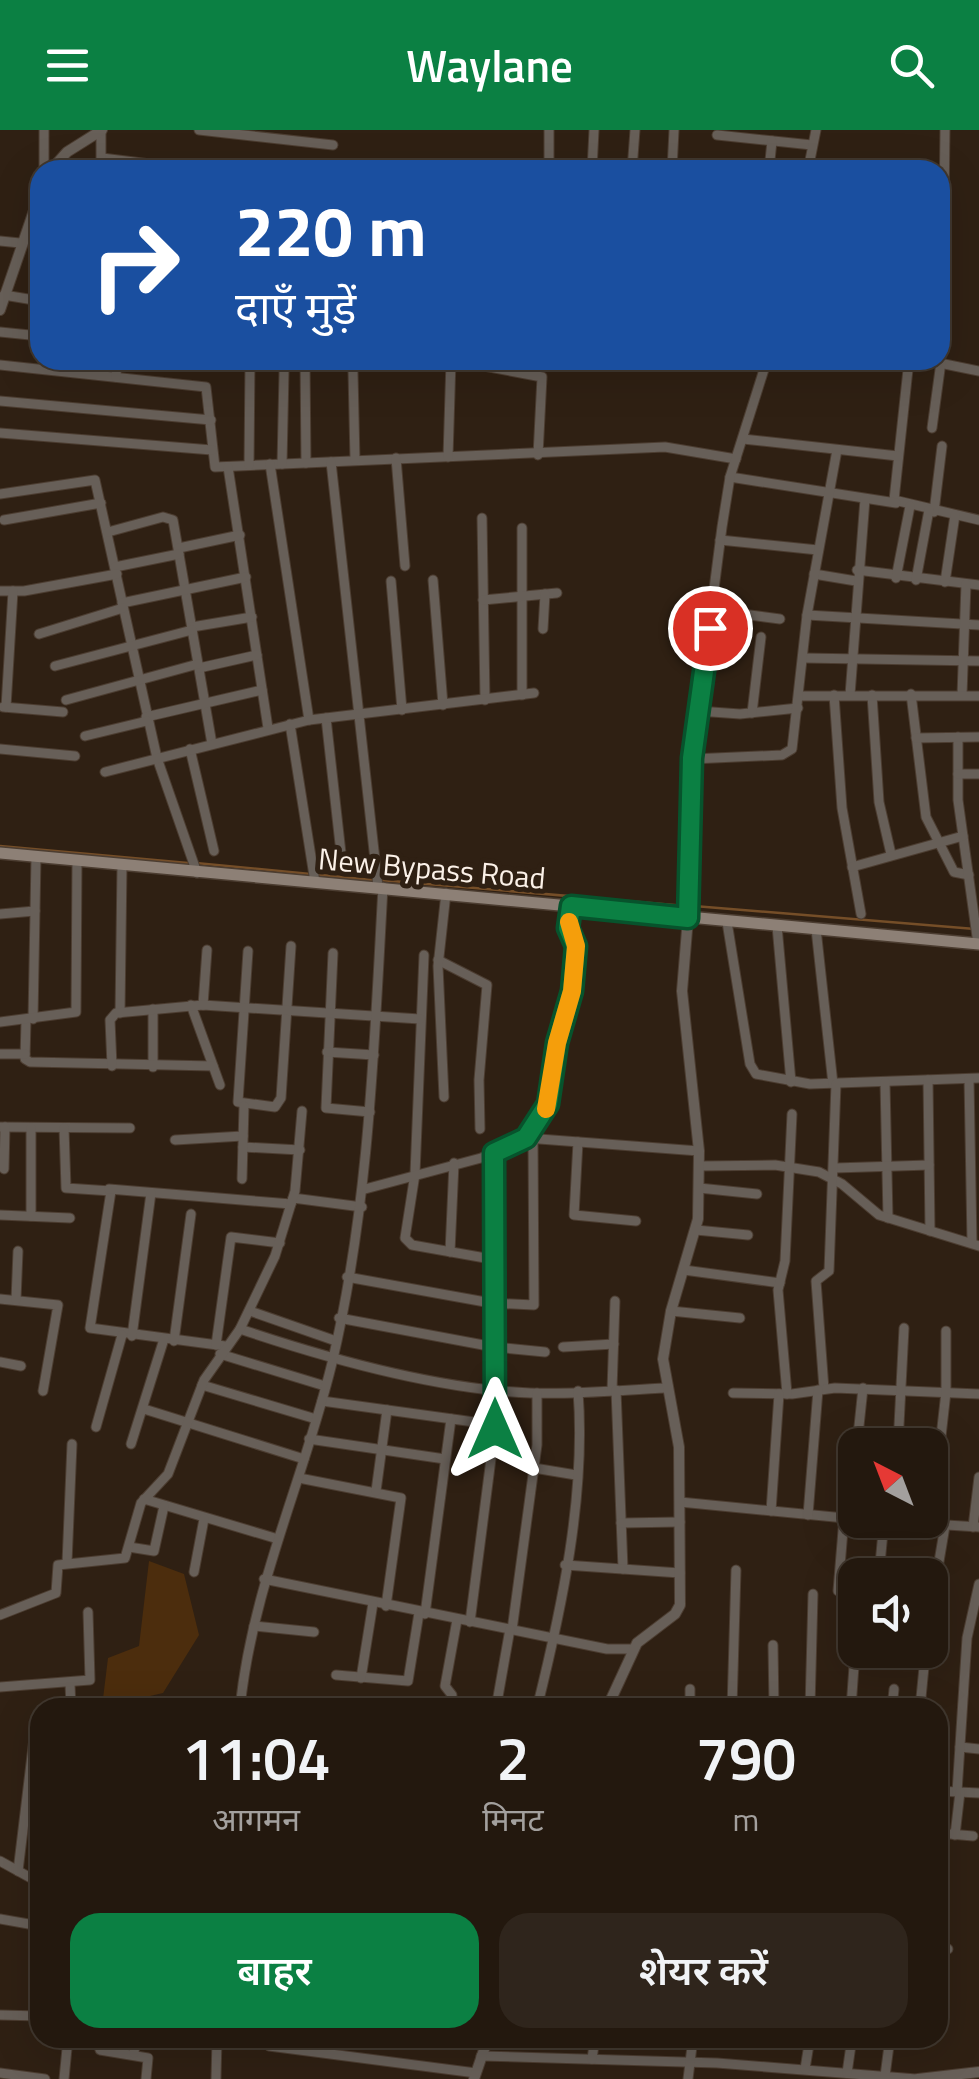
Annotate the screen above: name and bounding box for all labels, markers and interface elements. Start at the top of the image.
text: Waylane [406,31,573,99]
icon: menu [40,38,95,93]
icon: search [884,38,939,93]
text: 220 m [235,177,427,283]
icon: right [70,200,200,330]
text: दाएँ मुड़ें [235,273,356,341]
pin [668,586,753,671]
icon: arrive [683,601,738,656]
street label: New Bypass Road [317,835,547,901]
position arrow [443,1377,547,1481]
north arrow [838,1428,948,1538]
map controls [838,1428,948,1668]
button: sound [838,1558,948,1668]
text: 11:04 [182,1712,331,1803]
text: 2 [496,1712,530,1803]
text: 790 [695,1712,796,1803]
text: आगमन [212,1795,300,1843]
text: मिनट [482,1795,544,1843]
text: m [732,1795,759,1843]
button: बाहर [70,1913,479,2028]
button: शेयर करें [499,1913,908,2028]

